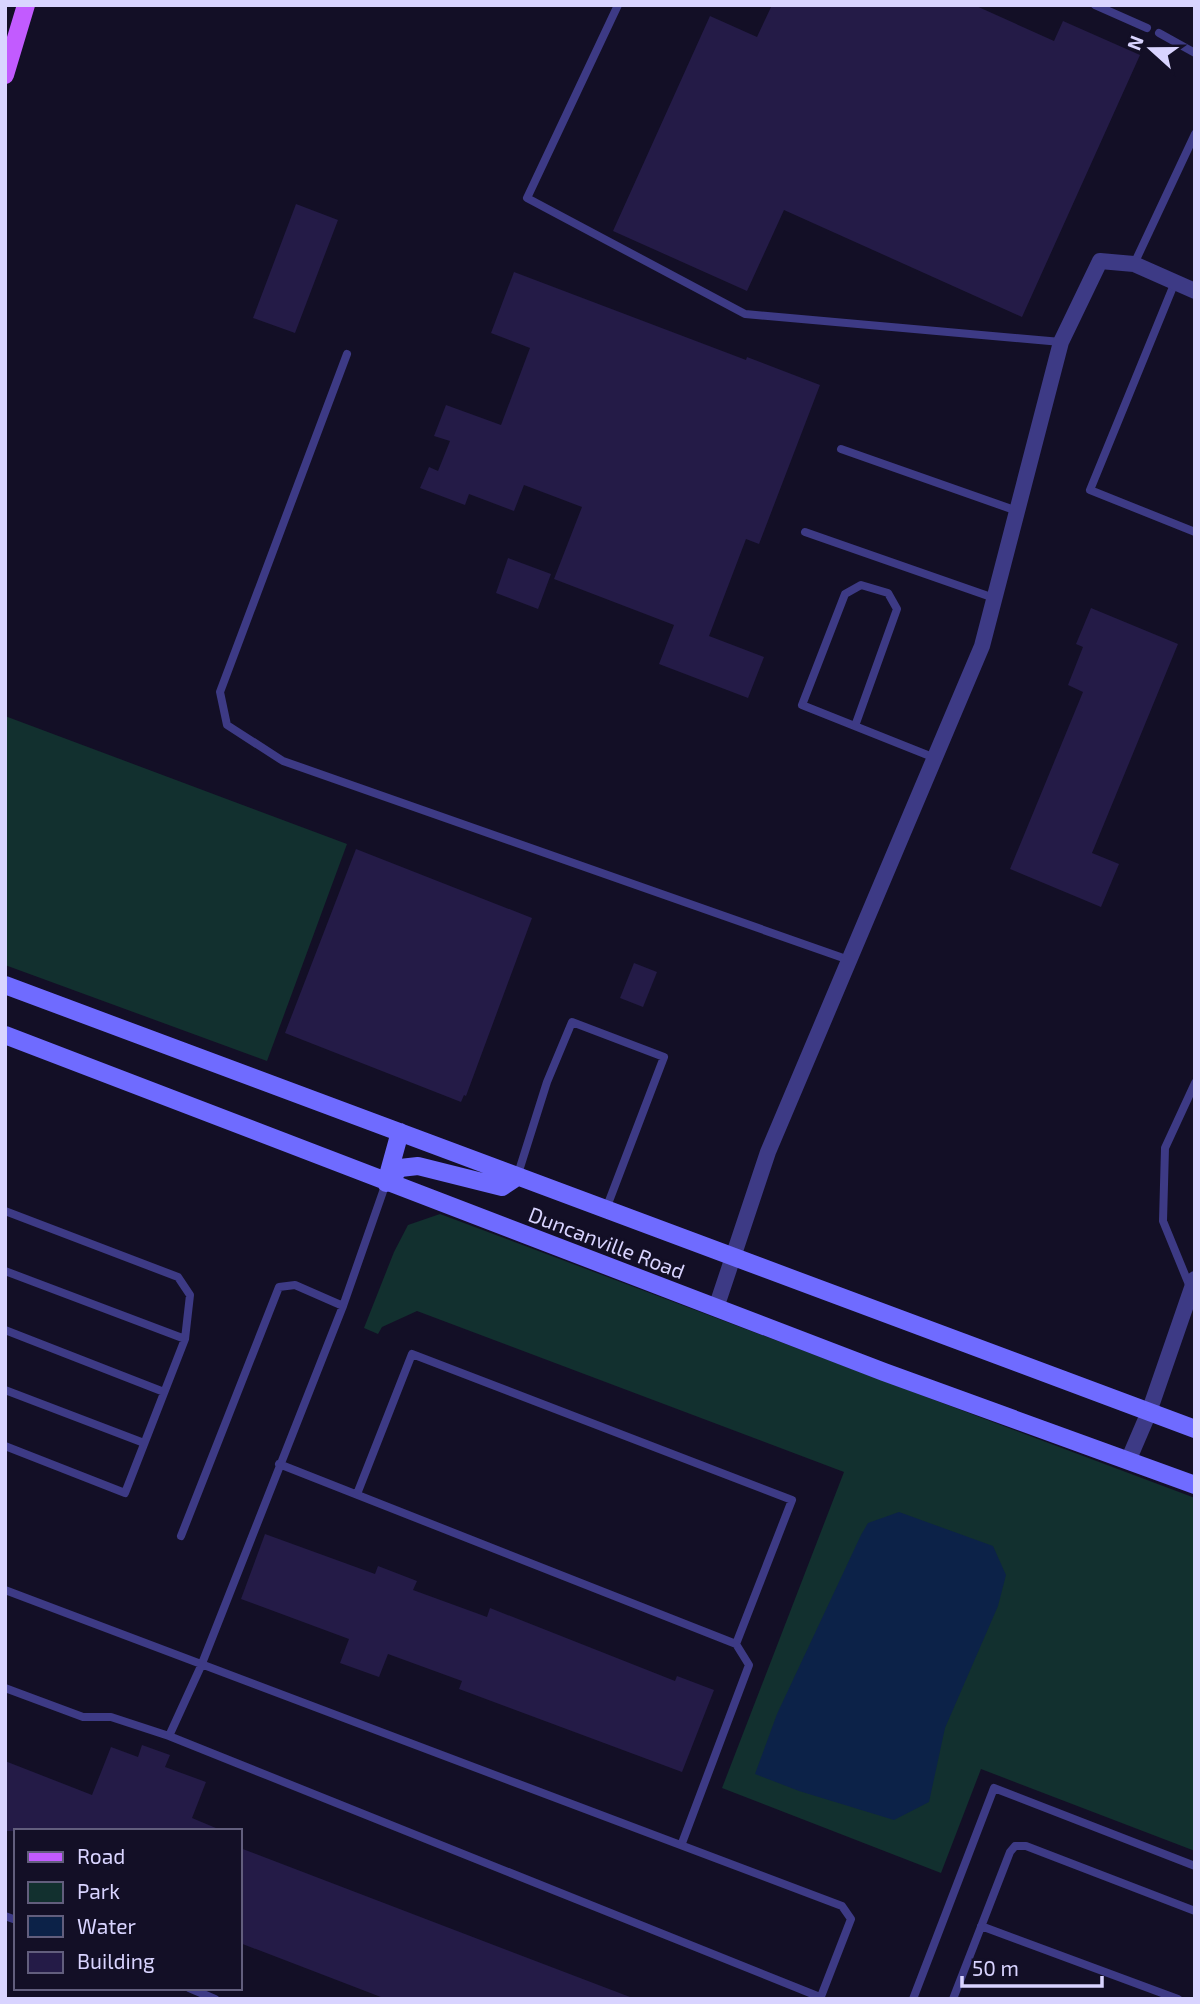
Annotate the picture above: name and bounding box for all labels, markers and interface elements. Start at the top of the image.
north arrow [1116,14,1186,84]
text: N [1121,32,1148,53]
street label: Duncanville Road [525,1201,689,1283]
legend [14,1829,242,1990]
text: Road [77,1843,125,1868]
text: Park [77,1878,120,1903]
text: Water [77,1913,136,1938]
scale bar [962,1944,1102,1988]
text: Building [77,1948,155,1973]
text: 50 m [972,1955,1019,1980]

